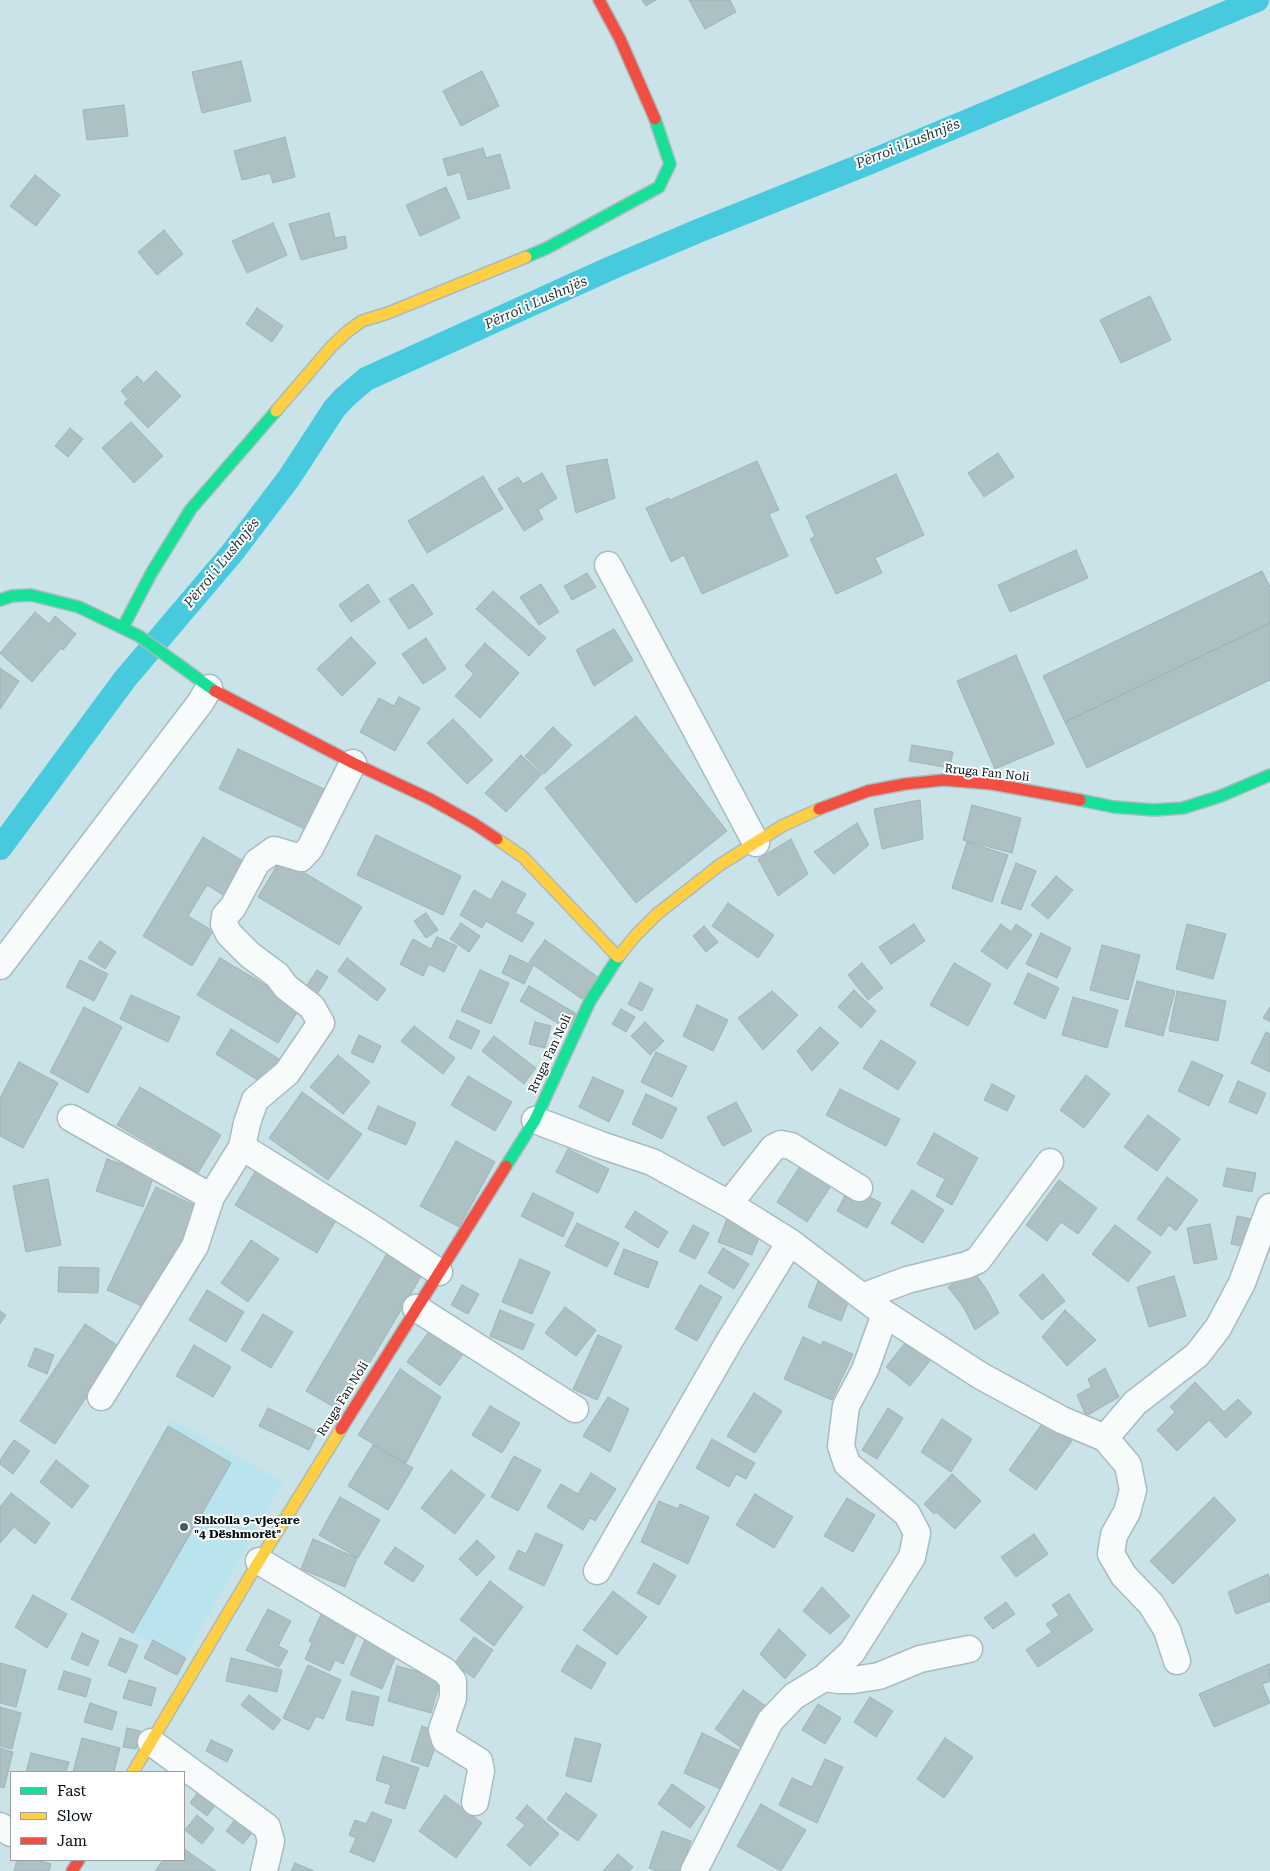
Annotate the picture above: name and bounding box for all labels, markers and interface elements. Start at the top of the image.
water label: Përroi i Lushnjës [854,116,962,172]
water label: Përroi i Lushnjës [482,273,590,333]
water label: Përroi i Lushnjës [181,515,263,611]
street label: Rruga Fan Noli [944,761,1030,785]
street label: Rruga Fan Noli [525,1012,575,1096]
street label: Rruga Fan Noli [314,1359,372,1439]
place label: Shkolla 9-vjeçare "4 Dëshmorët" [194,1513,300,1541]
marker: Shkolla 9-vjeçare "4 Dëshmorët" [178,1521,190,1533]
legend [10,1771,185,1861]
text: Fast [57,1782,86,1800]
text: Slow [57,1807,92,1825]
text: Jam [57,1832,87,1850]

